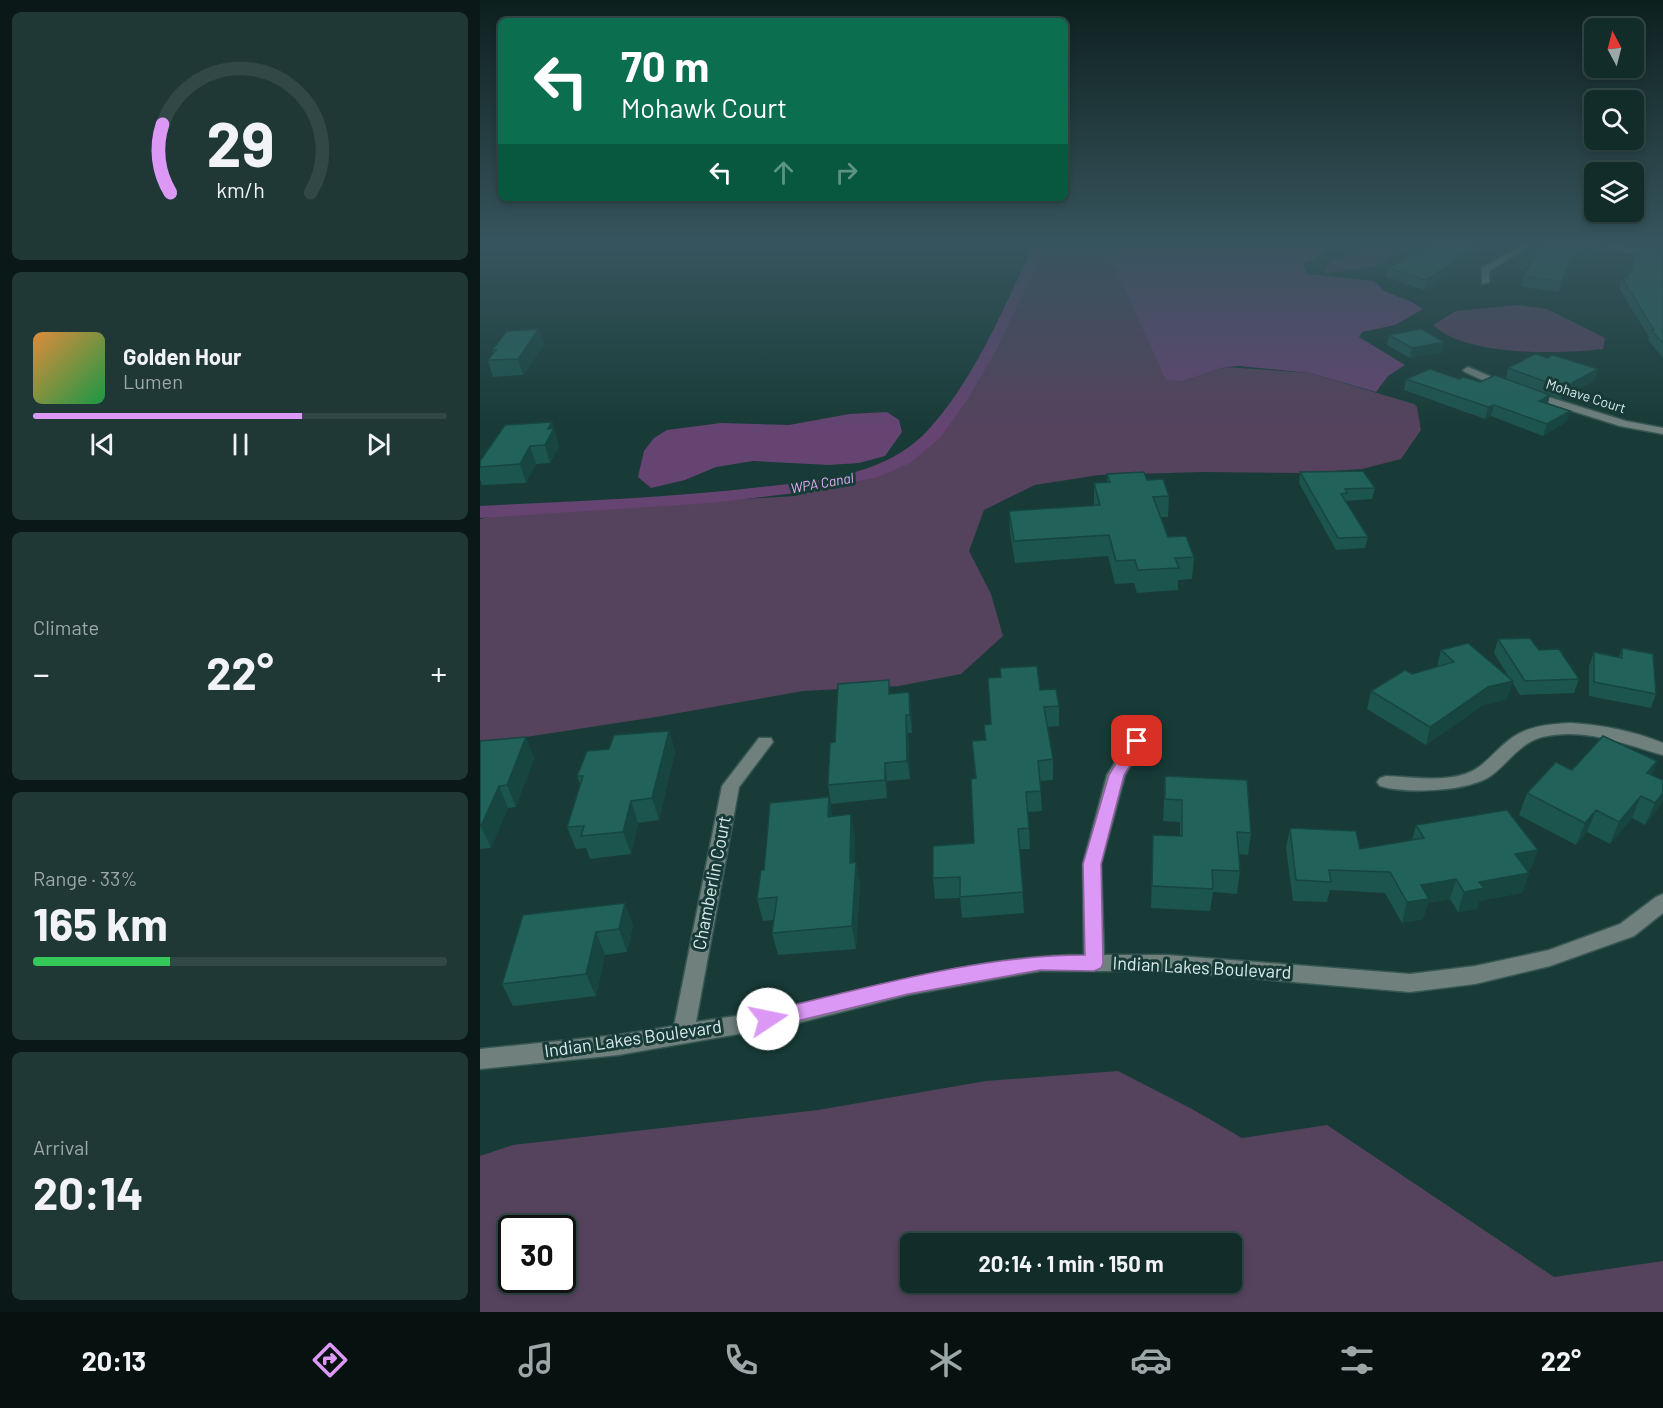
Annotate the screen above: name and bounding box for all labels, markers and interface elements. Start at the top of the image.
north arrow [1584,18,1644,78]
map controls [1584,18,1644,222]
text: 70 m [621,40,709,90]
icon: left [522,42,600,120]
button: search [1584,90,1644,150]
text: Mohawk Court [621,91,787,123]
text: 29 [206,105,274,179]
icon: left [704,156,737,189]
icon: ahead [767,156,800,189]
icon: right [830,156,863,189]
button: layers [1584,162,1644,222]
text: km/h [216,177,264,202]
text: Golden Hour [123,343,241,369]
text: Lumen [123,369,183,393]
street label: Mohave Court [1544,375,1628,416]
icon: previous [86,428,119,461]
icon: pause [224,428,257,461]
icon: next [362,428,395,461]
water label: WPA Canal [789,469,855,496]
text: Climate [33,615,99,639]
text: 22° [206,645,274,699]
text: − [33,653,50,693]
text: + [430,653,447,693]
pin [1111,715,1162,766]
icon: arrive [1120,724,1153,757]
street label: Chamberlin Court [687,814,735,952]
text: Range · 33% [33,866,137,890]
text: 165 km [33,896,168,950]
street label: Indian Lakes Boulevard [1112,951,1292,983]
position arrow [736,987,800,1051]
street label: Indian Lakes Boulevard [543,1015,723,1061]
text: Arrival [33,1135,89,1159]
text: 20:14 [33,1165,143,1219]
speed limit sign: 30 [498,1215,576,1293]
text: 20:14 · 1 min · 150 m [978,1250,1164,1276]
icon: directions [309,1339,351,1381]
icon: music [515,1339,557,1381]
icon: phone [720,1339,762,1381]
icon: climate [925,1339,967,1381]
icon: car [1130,1339,1172,1381]
icon: filters [1336,1339,1378,1381]
text: 20:13 [82,1344,146,1376]
text: 22° [1541,1344,1581,1376]

